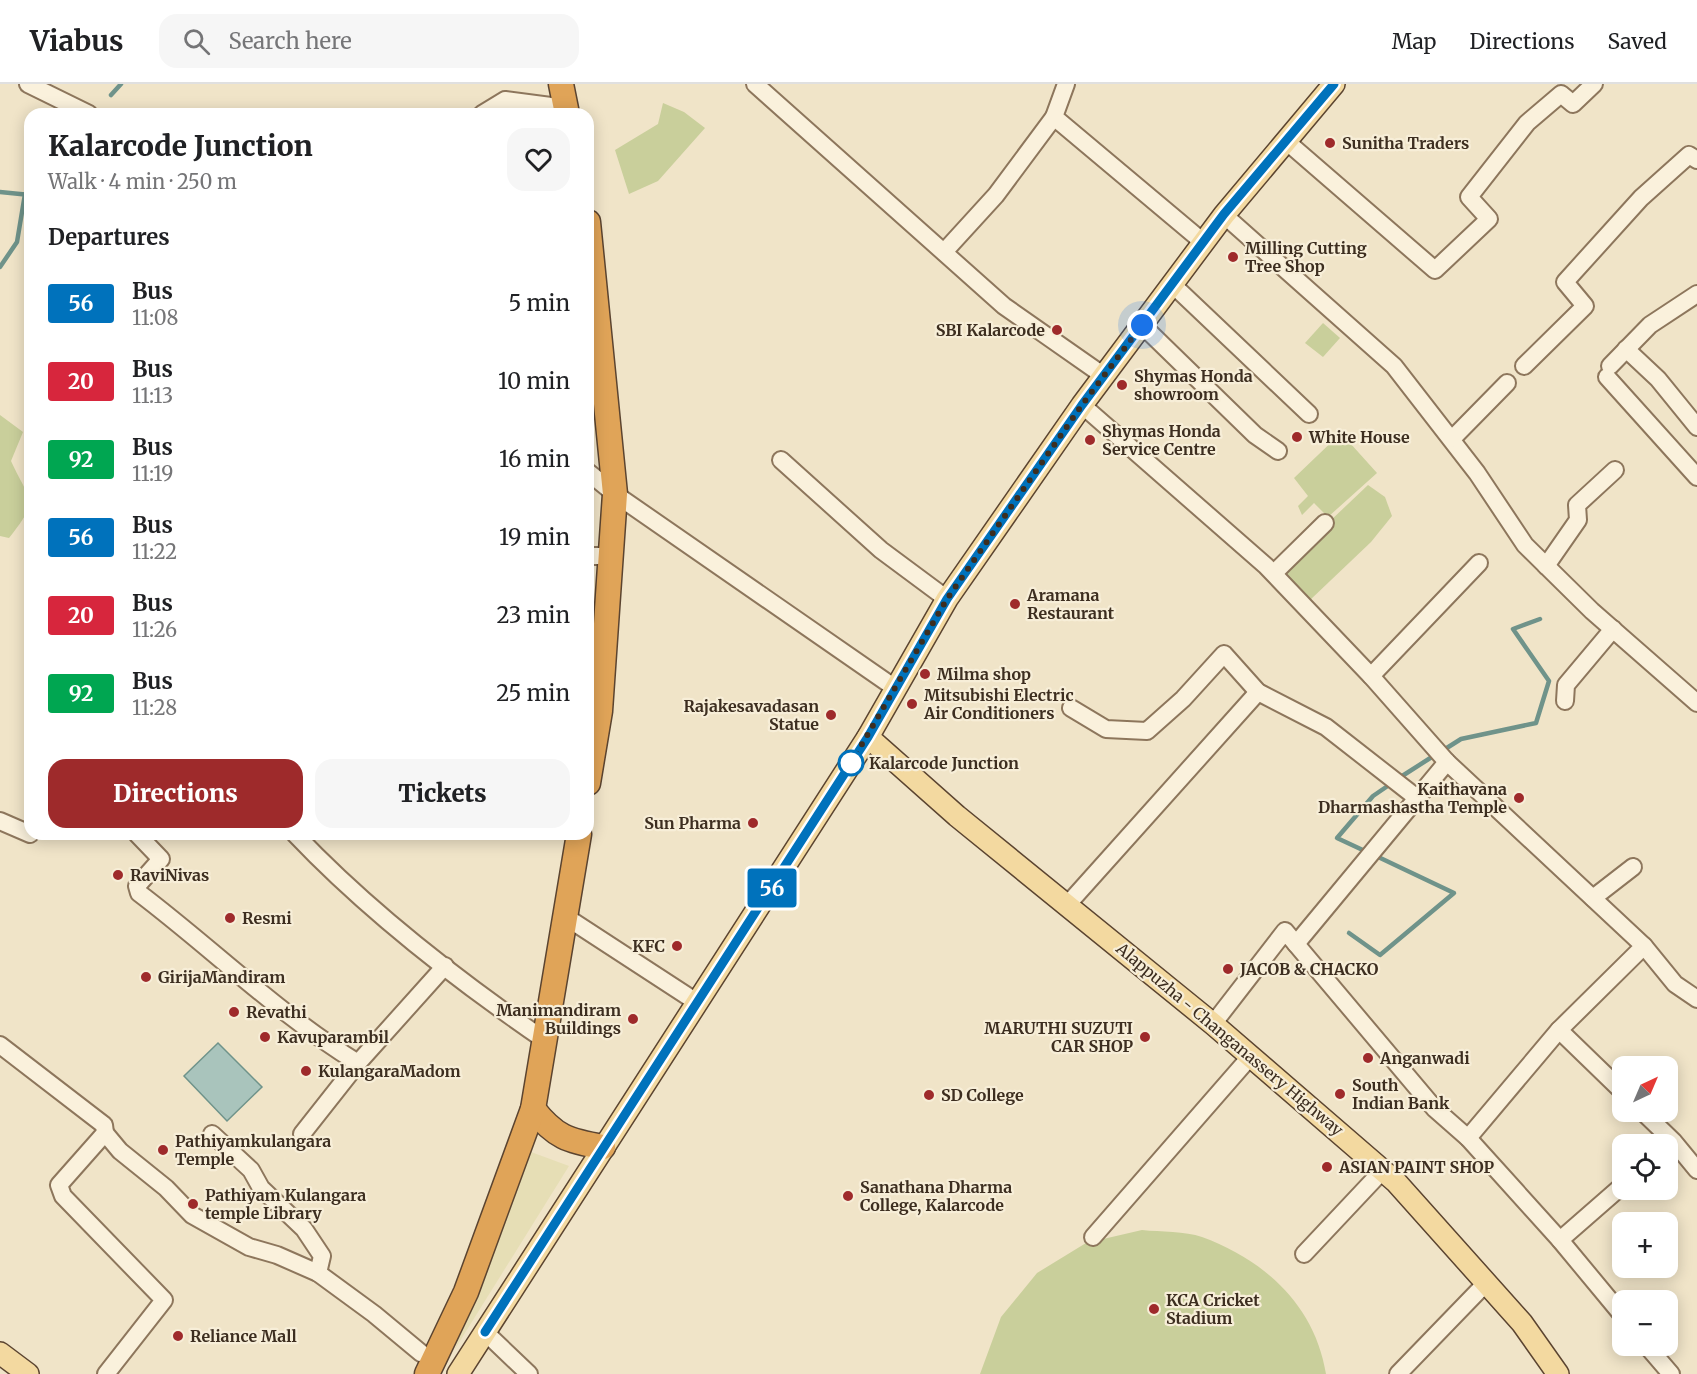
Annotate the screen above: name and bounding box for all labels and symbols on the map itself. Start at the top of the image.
place label: Sunitha Traders [1342,133,1469,153]
marker: Sunitha Traders [1323,136,1337,150]
place label: Milling Cutting Tree Shop [1245,238,1367,276]
marker: Milling Cutting Tree Shop [1226,250,1240,264]
your location [1127,310,1157,340]
place label: SBI Kalarcode [936,320,1045,340]
marker: SBI Kalarcode [1050,323,1064,337]
place label: Shymas Honda showroom [1134,366,1253,404]
marker: Shymas Honda showroom [1115,378,1129,392]
place label: Shymas Honda Service Centre [1102,421,1221,459]
place label: White House [1308,427,1410,447]
marker: White House [1290,430,1304,444]
marker: Shymas Honda Service Centre [1083,433,1097,447]
place label: Aramana Restaurant [1026,585,1115,623]
marker: Aramana Restaurant [1008,597,1022,611]
place label: Milma shop [937,664,1031,684]
marker: Milma shop [918,667,932,681]
place label: Mitsubishi Electric Air Conditioners [923,685,1074,723]
place label: Rajakesavadasan Statue [683,696,819,734]
marker: Mitsubishi Electric Air Conditioners [905,697,919,711]
marker: Rajakesavadasan Statue [824,708,838,722]
marker: Kalarcode Junction [838,750,864,776]
place label: Kalarcode Junction [869,753,1019,773]
place label: Kaithavana Dharmashastha Temple [1318,779,1507,817]
marker: Kaithavana Dharmashastha Temple [1512,791,1526,805]
place label: Sun Pharma [644,813,741,833]
marker: Sun Pharma [746,816,760,830]
place label: RaviNivas [130,865,209,885]
marker: RaviNivas [111,868,125,882]
line badge: 56 [745,868,799,908]
place label: Resmi [242,908,292,928]
marker: Resmi [223,911,237,925]
place label: KFC [632,936,665,956]
street label: Alappuzha - Changanassery Highway [1112,938,1348,1140]
marker: KFC [670,939,684,953]
place label: JACOB & CHACKO [1239,959,1379,979]
marker: JACOB & CHACKO [1221,962,1235,976]
place label: GirijaMandiram [158,967,285,987]
marker: GirijaMandiram [139,970,153,984]
place label: Manimandiram Buildings [496,1000,621,1038]
place label: Revathi [246,1002,307,1022]
marker: Revathi [227,1005,241,1019]
marker: Manimandiram Buildings [626,1012,640,1026]
place label: MARUTHI SUZUTI CAR SHOP [984,1018,1133,1056]
place label: Kavuparambil [277,1027,389,1047]
marker: Kavuparambil [258,1030,272,1044]
marker: MARUTHI SUZUTI CAR SHOP [1138,1030,1152,1044]
place label: Anganwadi [1379,1048,1470,1068]
marker: Anganwadi [1361,1051,1375,1065]
north arrow [1612,1056,1678,1122]
place label: KulangaraMadom [318,1061,461,1081]
marker: KulangaraMadom [299,1064,313,1078]
place label: South Indian Bank [1352,1075,1450,1113]
place label: SD College [941,1085,1024,1105]
marker: South Indian Bank [1333,1087,1347,1101]
marker: SD College [922,1088,936,1102]
place label: Pathiyamkulangara Temple [175,1131,331,1169]
marker: Pathiyamkulangara Temple [156,1143,170,1157]
place label: ASIAN PAINT SHOP [1338,1157,1495,1177]
marker: ASIAN PAINT SHOP [1320,1160,1334,1174]
place label: Sanathana Dharma College, Kalarcode [860,1177,1012,1216]
place label: Pathiyam Kulangara temple Library [205,1185,366,1223]
marker: Sanathana Dharma College, Kalarcode [841,1189,855,1203]
marker: Pathiyam Kulangara temple Library [186,1197,200,1211]
place label: KCA Cricket Stadium [1166,1290,1260,1328]
marker: KCA Cricket Stadium [1147,1302,1161,1316]
place label: Reliance Mall [190,1326,297,1346]
marker: Reliance Mall [171,1329,185,1343]

